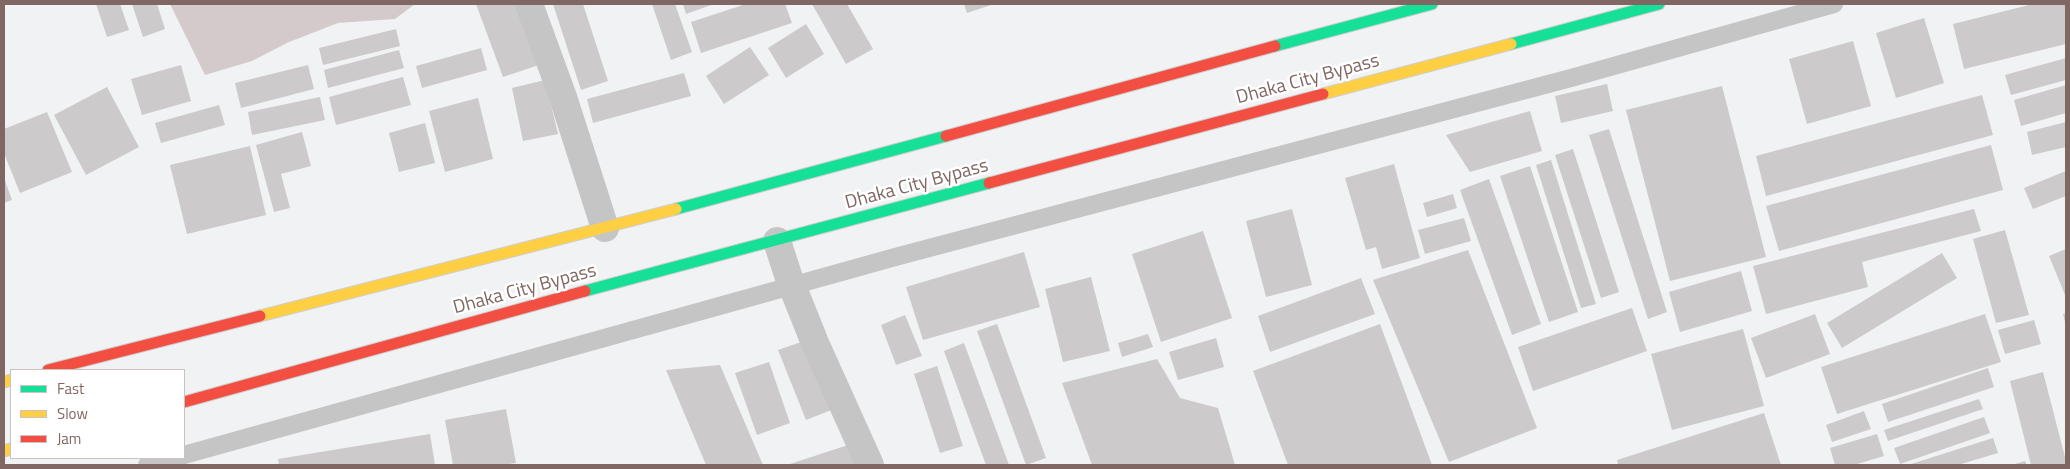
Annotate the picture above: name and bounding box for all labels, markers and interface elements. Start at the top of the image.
street label: Dhaka City Bypass [1234,50,1382,110]
street label: Dhaka City Bypass [843,155,991,215]
street label: Dhaka City Bypass [451,260,599,320]
legend [10,369,185,459]
text: Fast [57,377,84,400]
text: Slow [57,402,88,425]
text: Jam [57,427,81,450]

